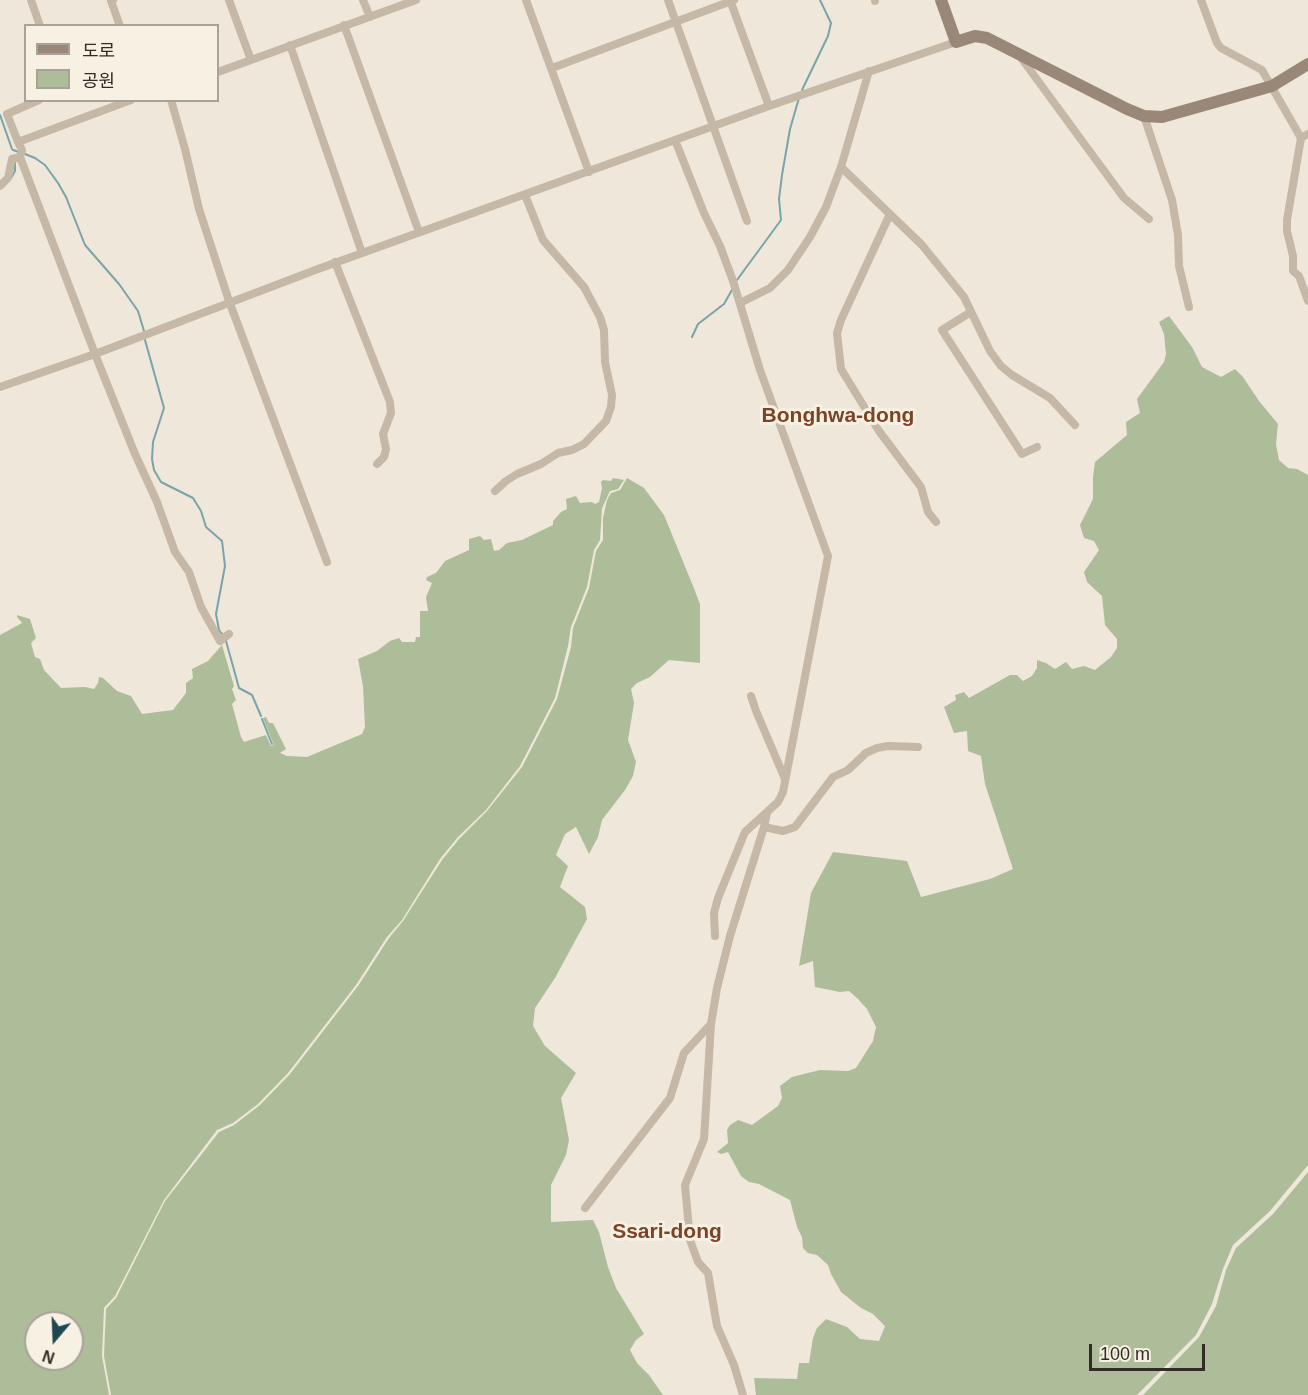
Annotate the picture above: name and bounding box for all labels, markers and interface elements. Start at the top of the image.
legend [24,24,219,102]
text: 도로 [82,41,115,61]
text: 공원 [82,71,115,91]
district label: Bonghwa-dong [762,403,914,429]
district label: Ssari-dong [612,1219,722,1245]
north arrow [24,1311,84,1371]
scale bar [1092,1332,1208,1370]
text: 100 m [1100,1344,1150,1364]
text: N [40,1347,57,1367]

